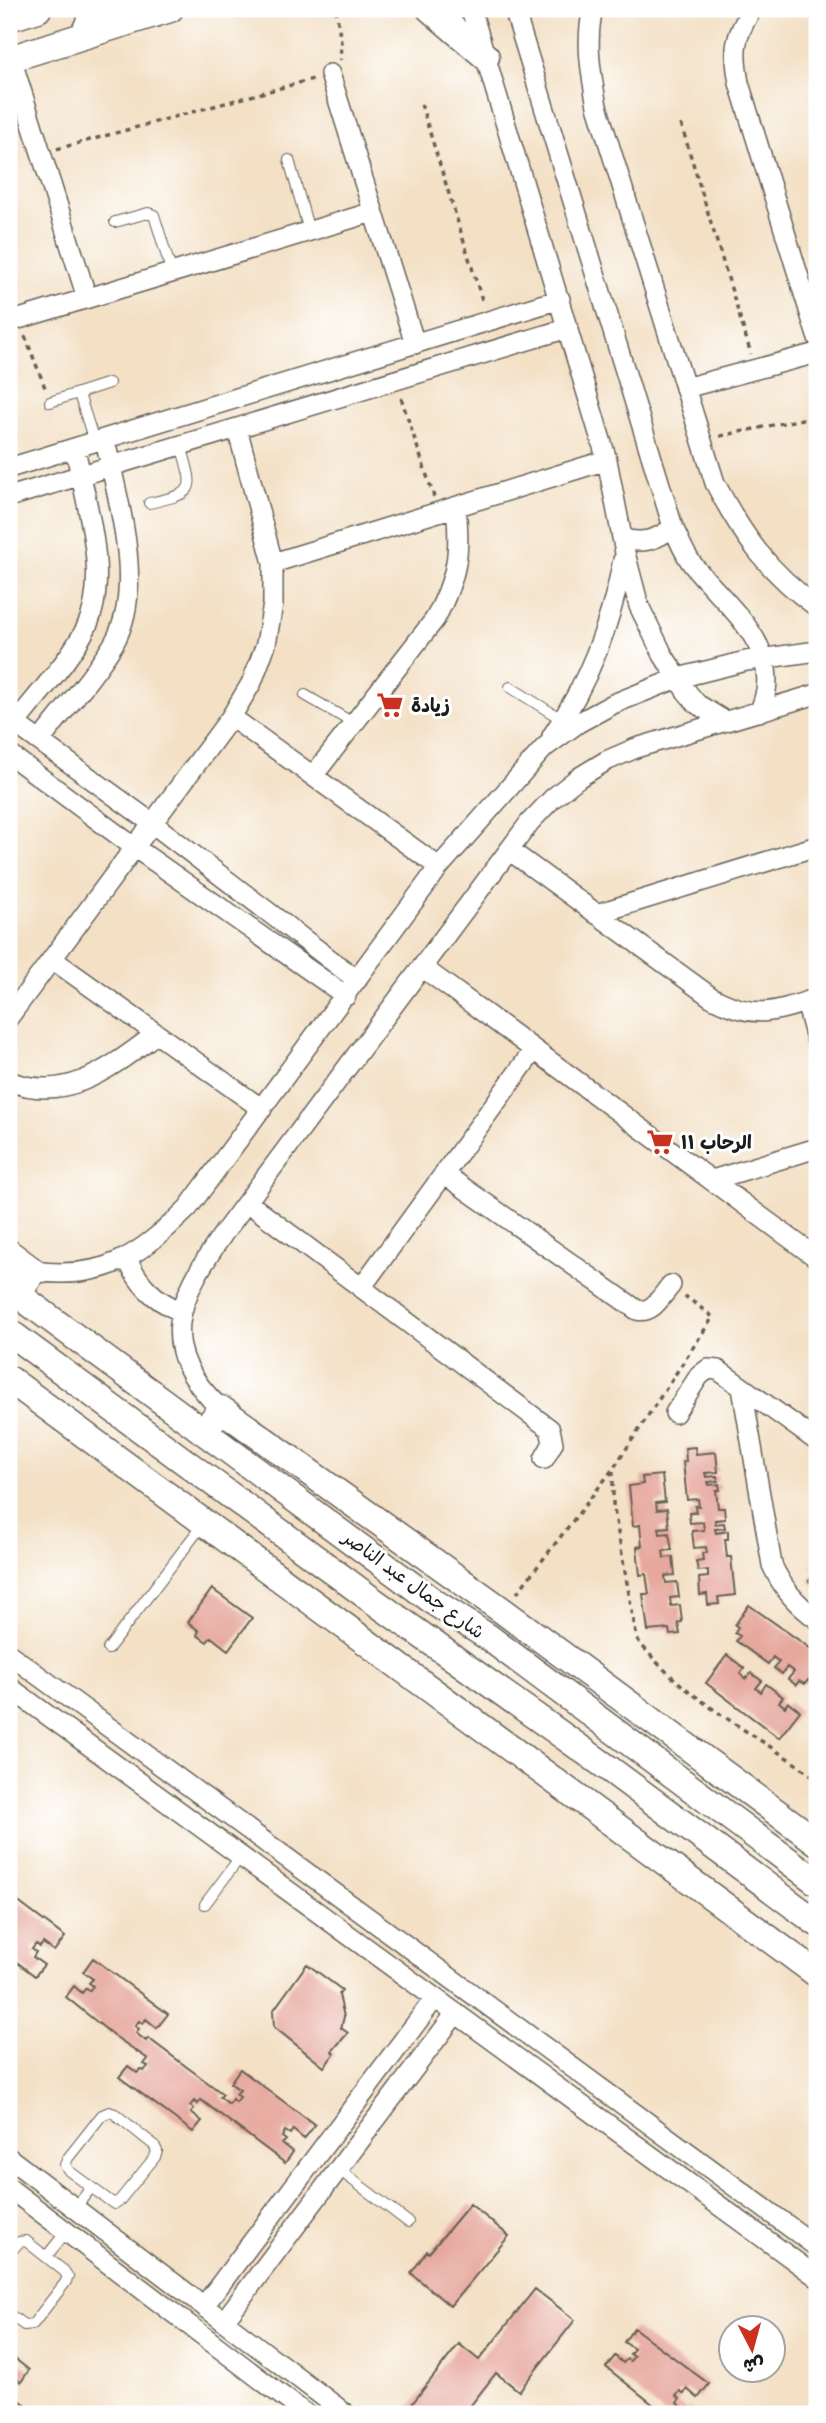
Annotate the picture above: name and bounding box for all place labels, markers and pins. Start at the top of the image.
supermarket icon: زيادة [375,690,405,720]
place label: زيادة [411,695,450,718]
supermarket icon: الرحاب ١١ [645,1127,675,1157]
place label: الرحاب ١١ [681,1132,752,1155]

